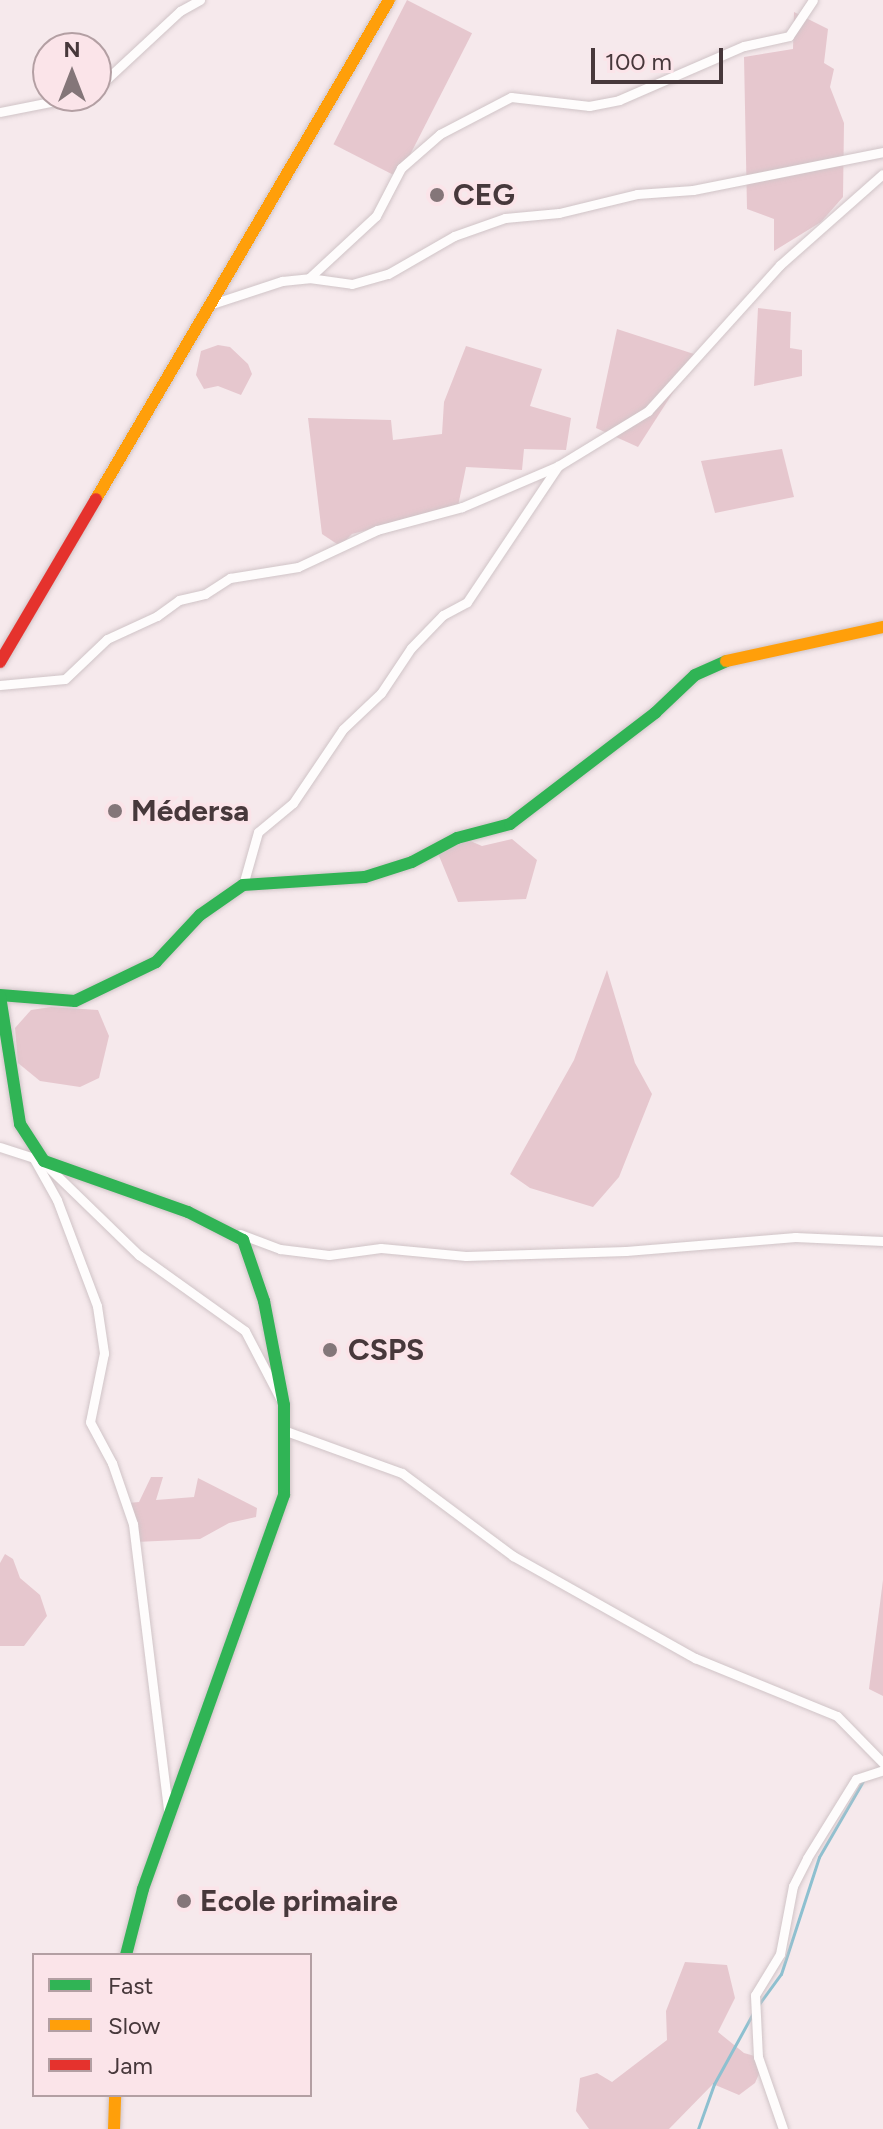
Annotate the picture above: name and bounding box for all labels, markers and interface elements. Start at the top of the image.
north arrow [32,32,112,112]
scale bar [595,32,727,82]
text: N [63,36,81,63]
text: 100 m [605,47,672,76]
place label: CEG [453,177,515,213]
marker: CEG [428,186,446,204]
place label: Médersa [131,793,249,829]
marker: Médersa [106,802,124,820]
place label: CSPS [348,1332,424,1368]
marker: CSPS [319,1339,341,1361]
place label: Ecole primaire [200,1883,398,1919]
marker: Ecole primaire [175,1892,193,1910]
legend [32,1953,312,2097]
text: Fast [108,1971,153,2000]
text: Slow [108,2011,160,2040]
text: Jam [108,2051,153,2080]

